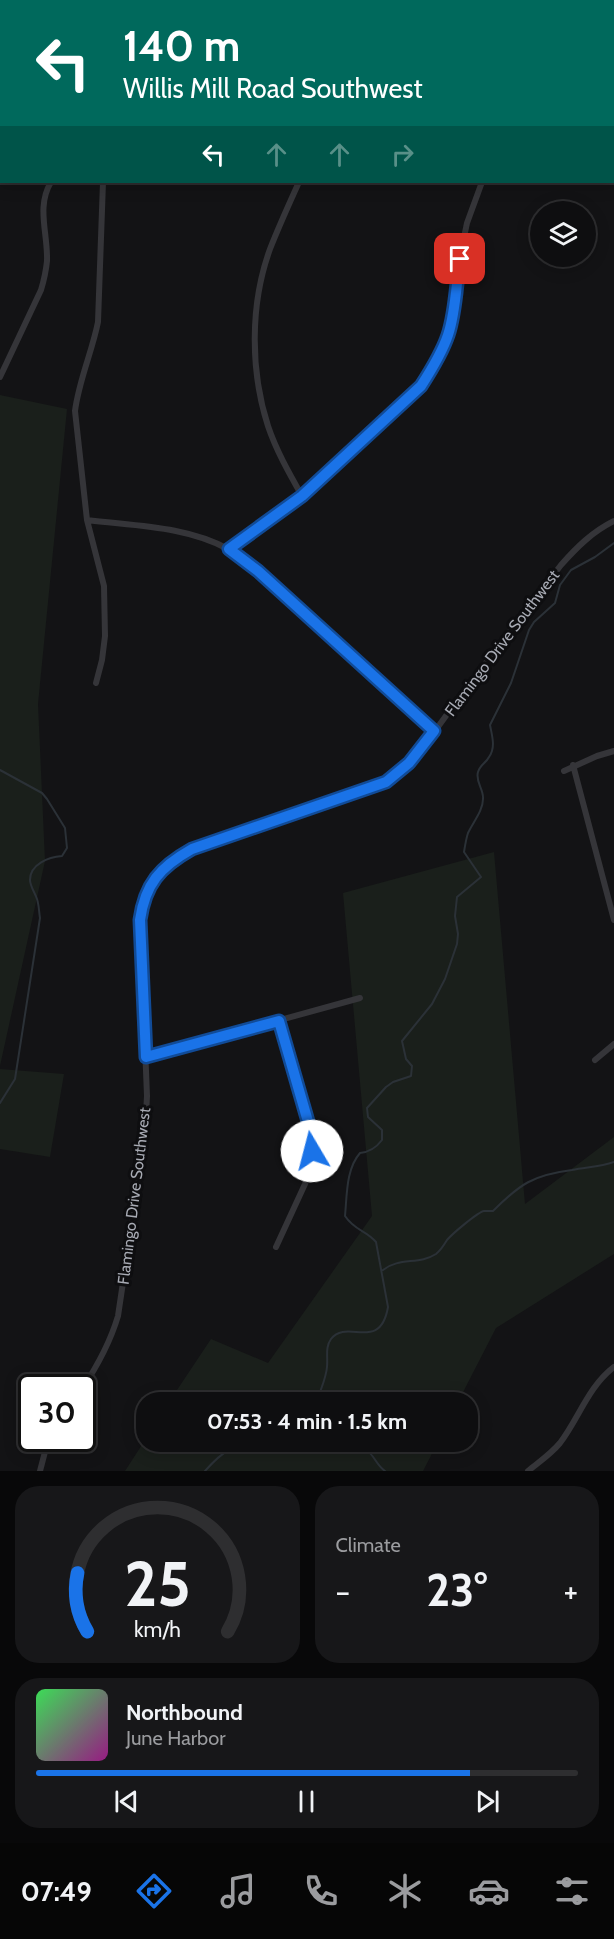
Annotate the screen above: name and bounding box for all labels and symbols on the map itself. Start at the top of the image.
pin [434,233,485,284]
street label: Flamingo Drive Southwest [441,566,564,720]
street label: Flamingo Drive Southwest [114,1106,154,1286]
position arrow [280,1119,344,1183]
speed limit sign: 30 [18,1374,96,1452]

